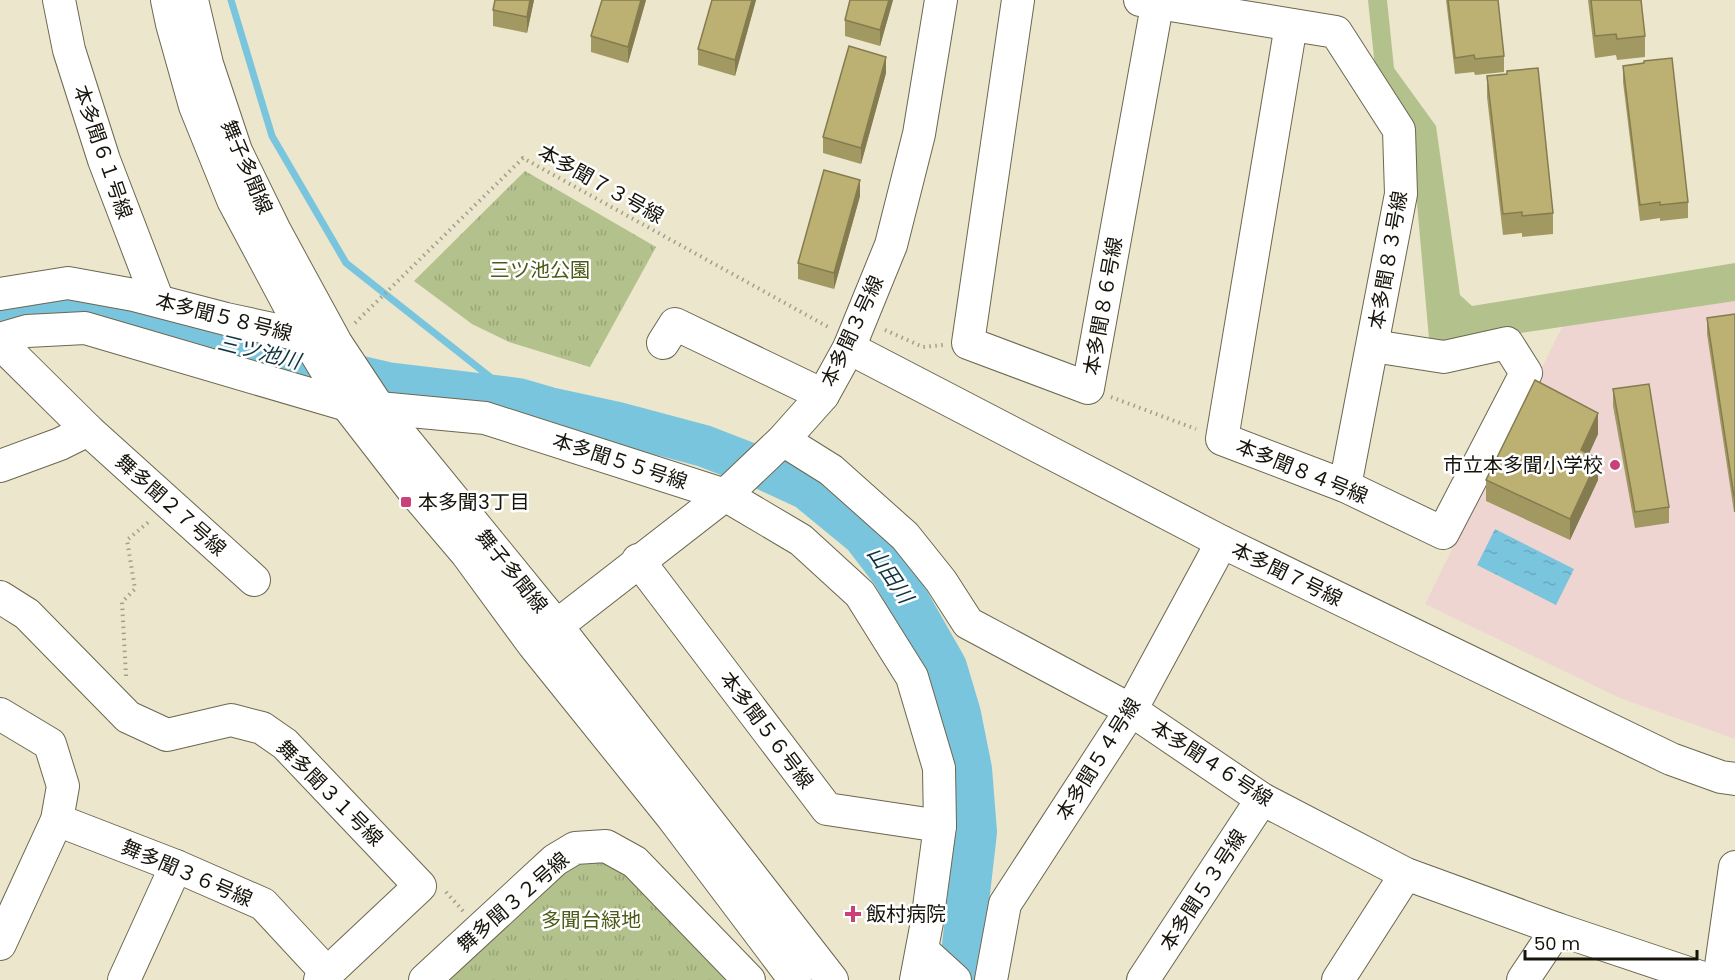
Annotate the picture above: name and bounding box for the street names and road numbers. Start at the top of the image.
street label: 本多聞６１号線 [67,81,139,223]
street label: 舞子多聞線 [215,116,279,218]
street label: 本多聞７３号線 [533,138,669,230]
street label: 本多聞８３号線 [1362,189,1414,331]
street label: 本多聞８６号線 [1077,235,1129,377]
street label: 本多聞３号線 [814,271,890,391]
street label: 本多聞５８号線 [153,286,295,348]
street label: 本多聞５５号線 [549,426,691,496]
street label: 本多聞８４号線 [1232,432,1372,510]
street label: 舞多聞２７号線 [110,448,232,562]
street label: 舞子多聞線 [470,523,554,619]
street label: 本多聞７号線 [1227,535,1347,613]
street label: 本多聞５６号線 [714,666,820,794]
street label: 本多聞５４号線 [1049,692,1147,826]
street label: 本多聞４６号線 [1146,713,1278,813]
street label: 舞多聞３１号線 [271,734,389,852]
street label: 本多聞５３号線 [1153,824,1253,956]
street label: 舞多聞３６号線 [117,833,257,913]
street label: 舞多聞３２号線 [451,846,575,958]

